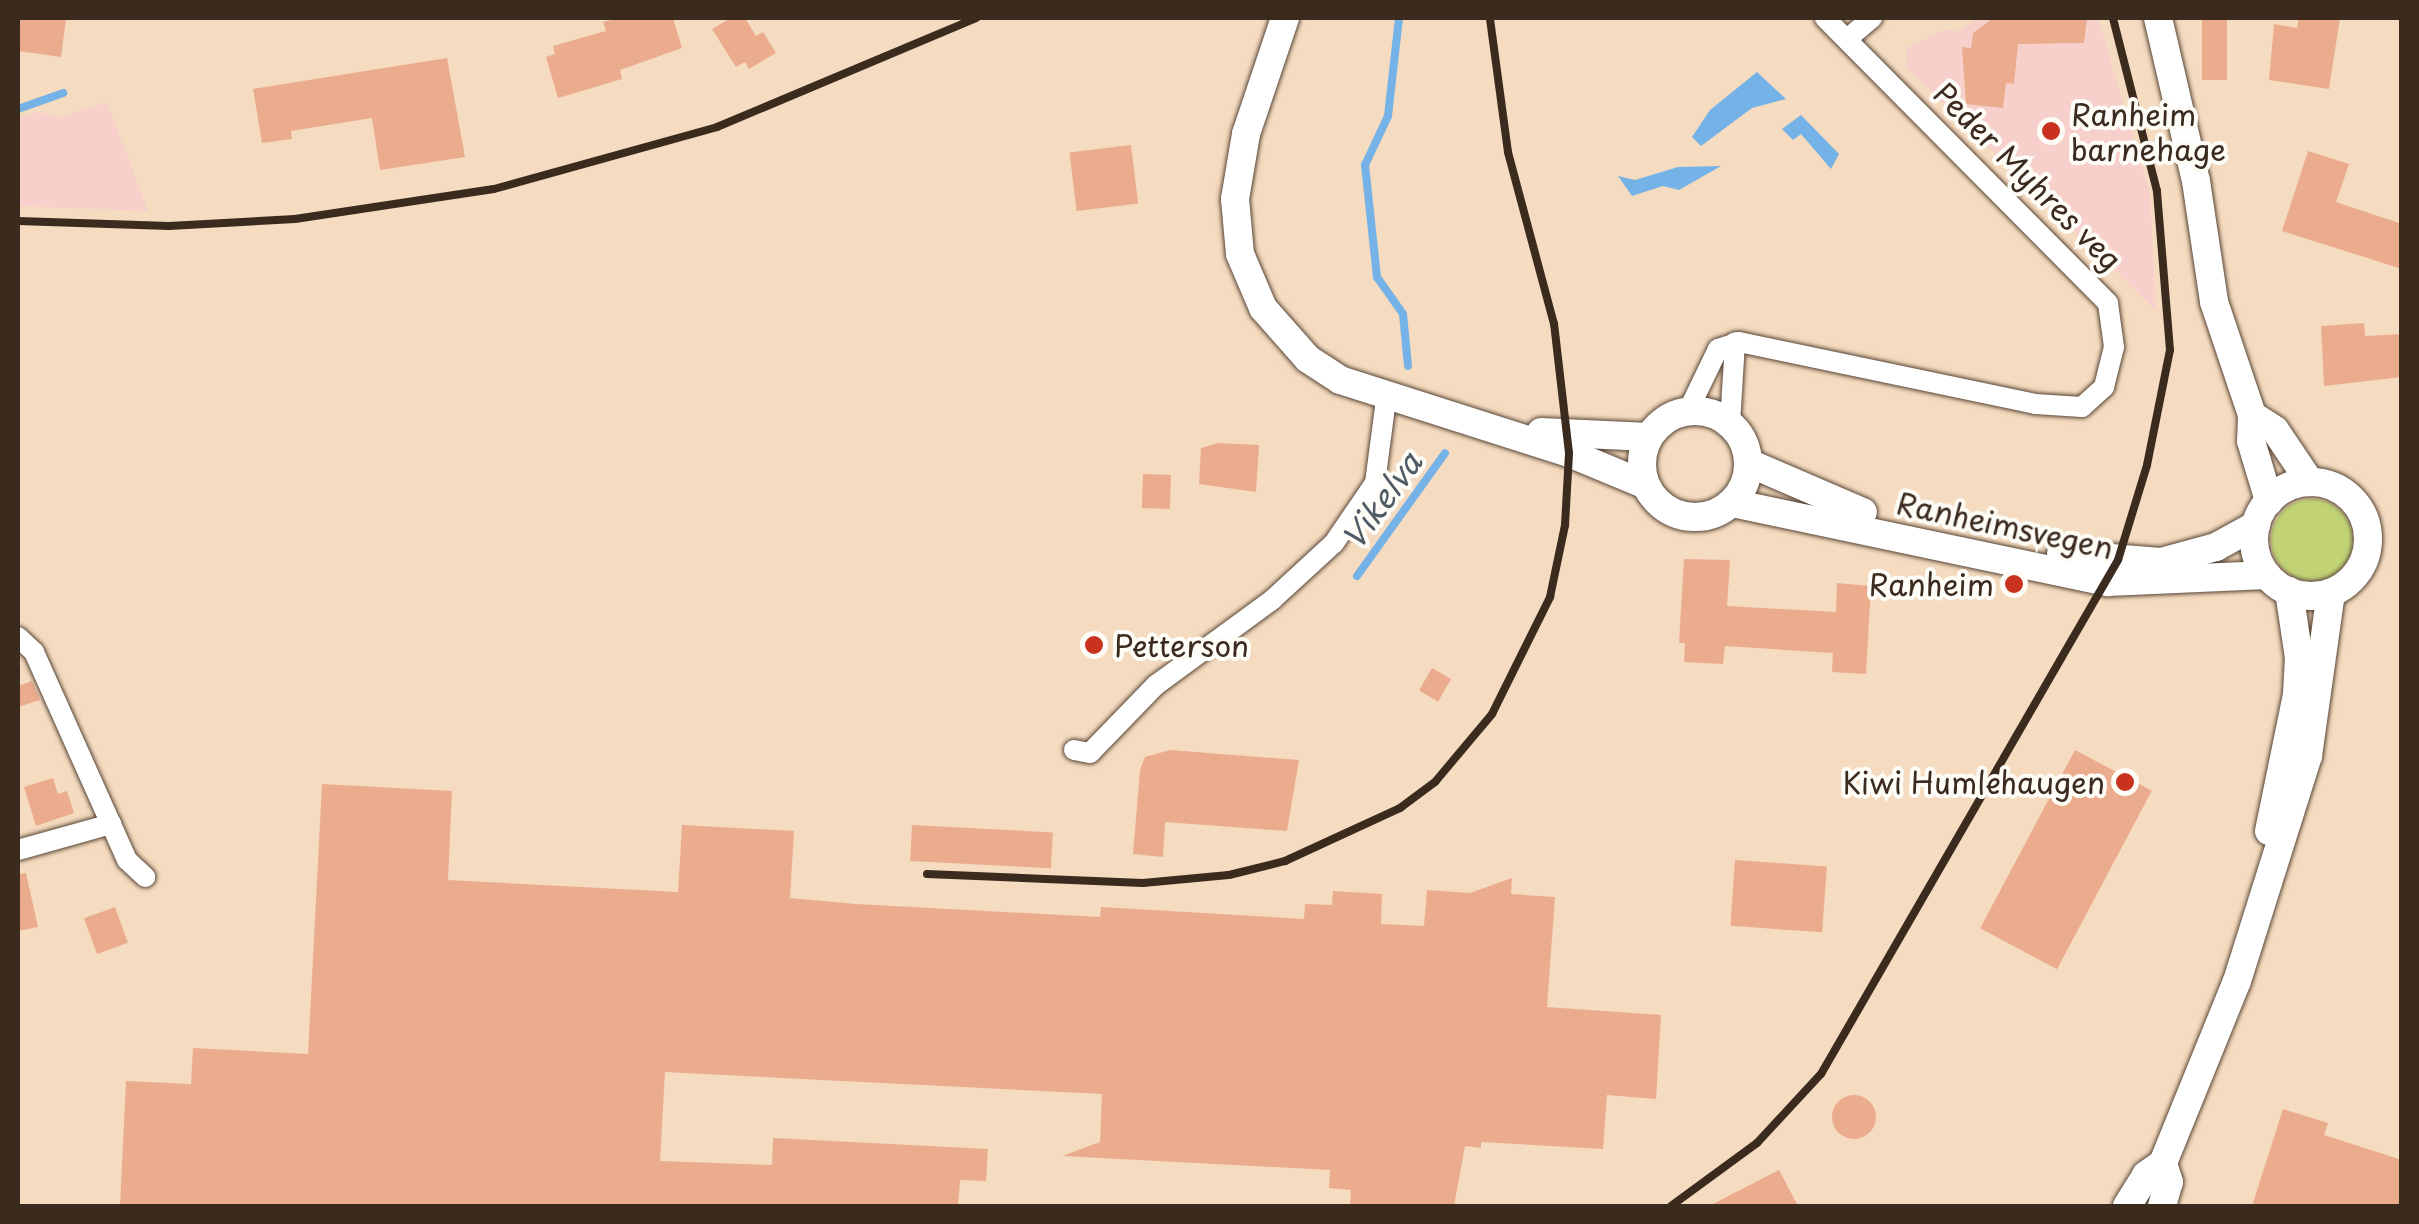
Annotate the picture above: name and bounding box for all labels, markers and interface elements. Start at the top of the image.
street label: Peder Myhres veg [1926,74,2130,278]
place label: Ranheim barnehage [2071,96,2226,166]
marker: Ranheim barnehage [2040,120,2062,142]
water label: Vikelva [1333,444,1429,556]
street label: Ranheimsvegen [1893,484,2117,566]
place label: Ranheim [1869,566,1994,602]
marker: Ranheim [2003,573,2025,595]
place label: Petterson [1114,627,1249,663]
marker: Petterson [1083,634,1105,656]
place label: Kiwi Humlehaugen [1842,764,2105,800]
marker: Kiwi Humlehaugen [2114,771,2136,793]

